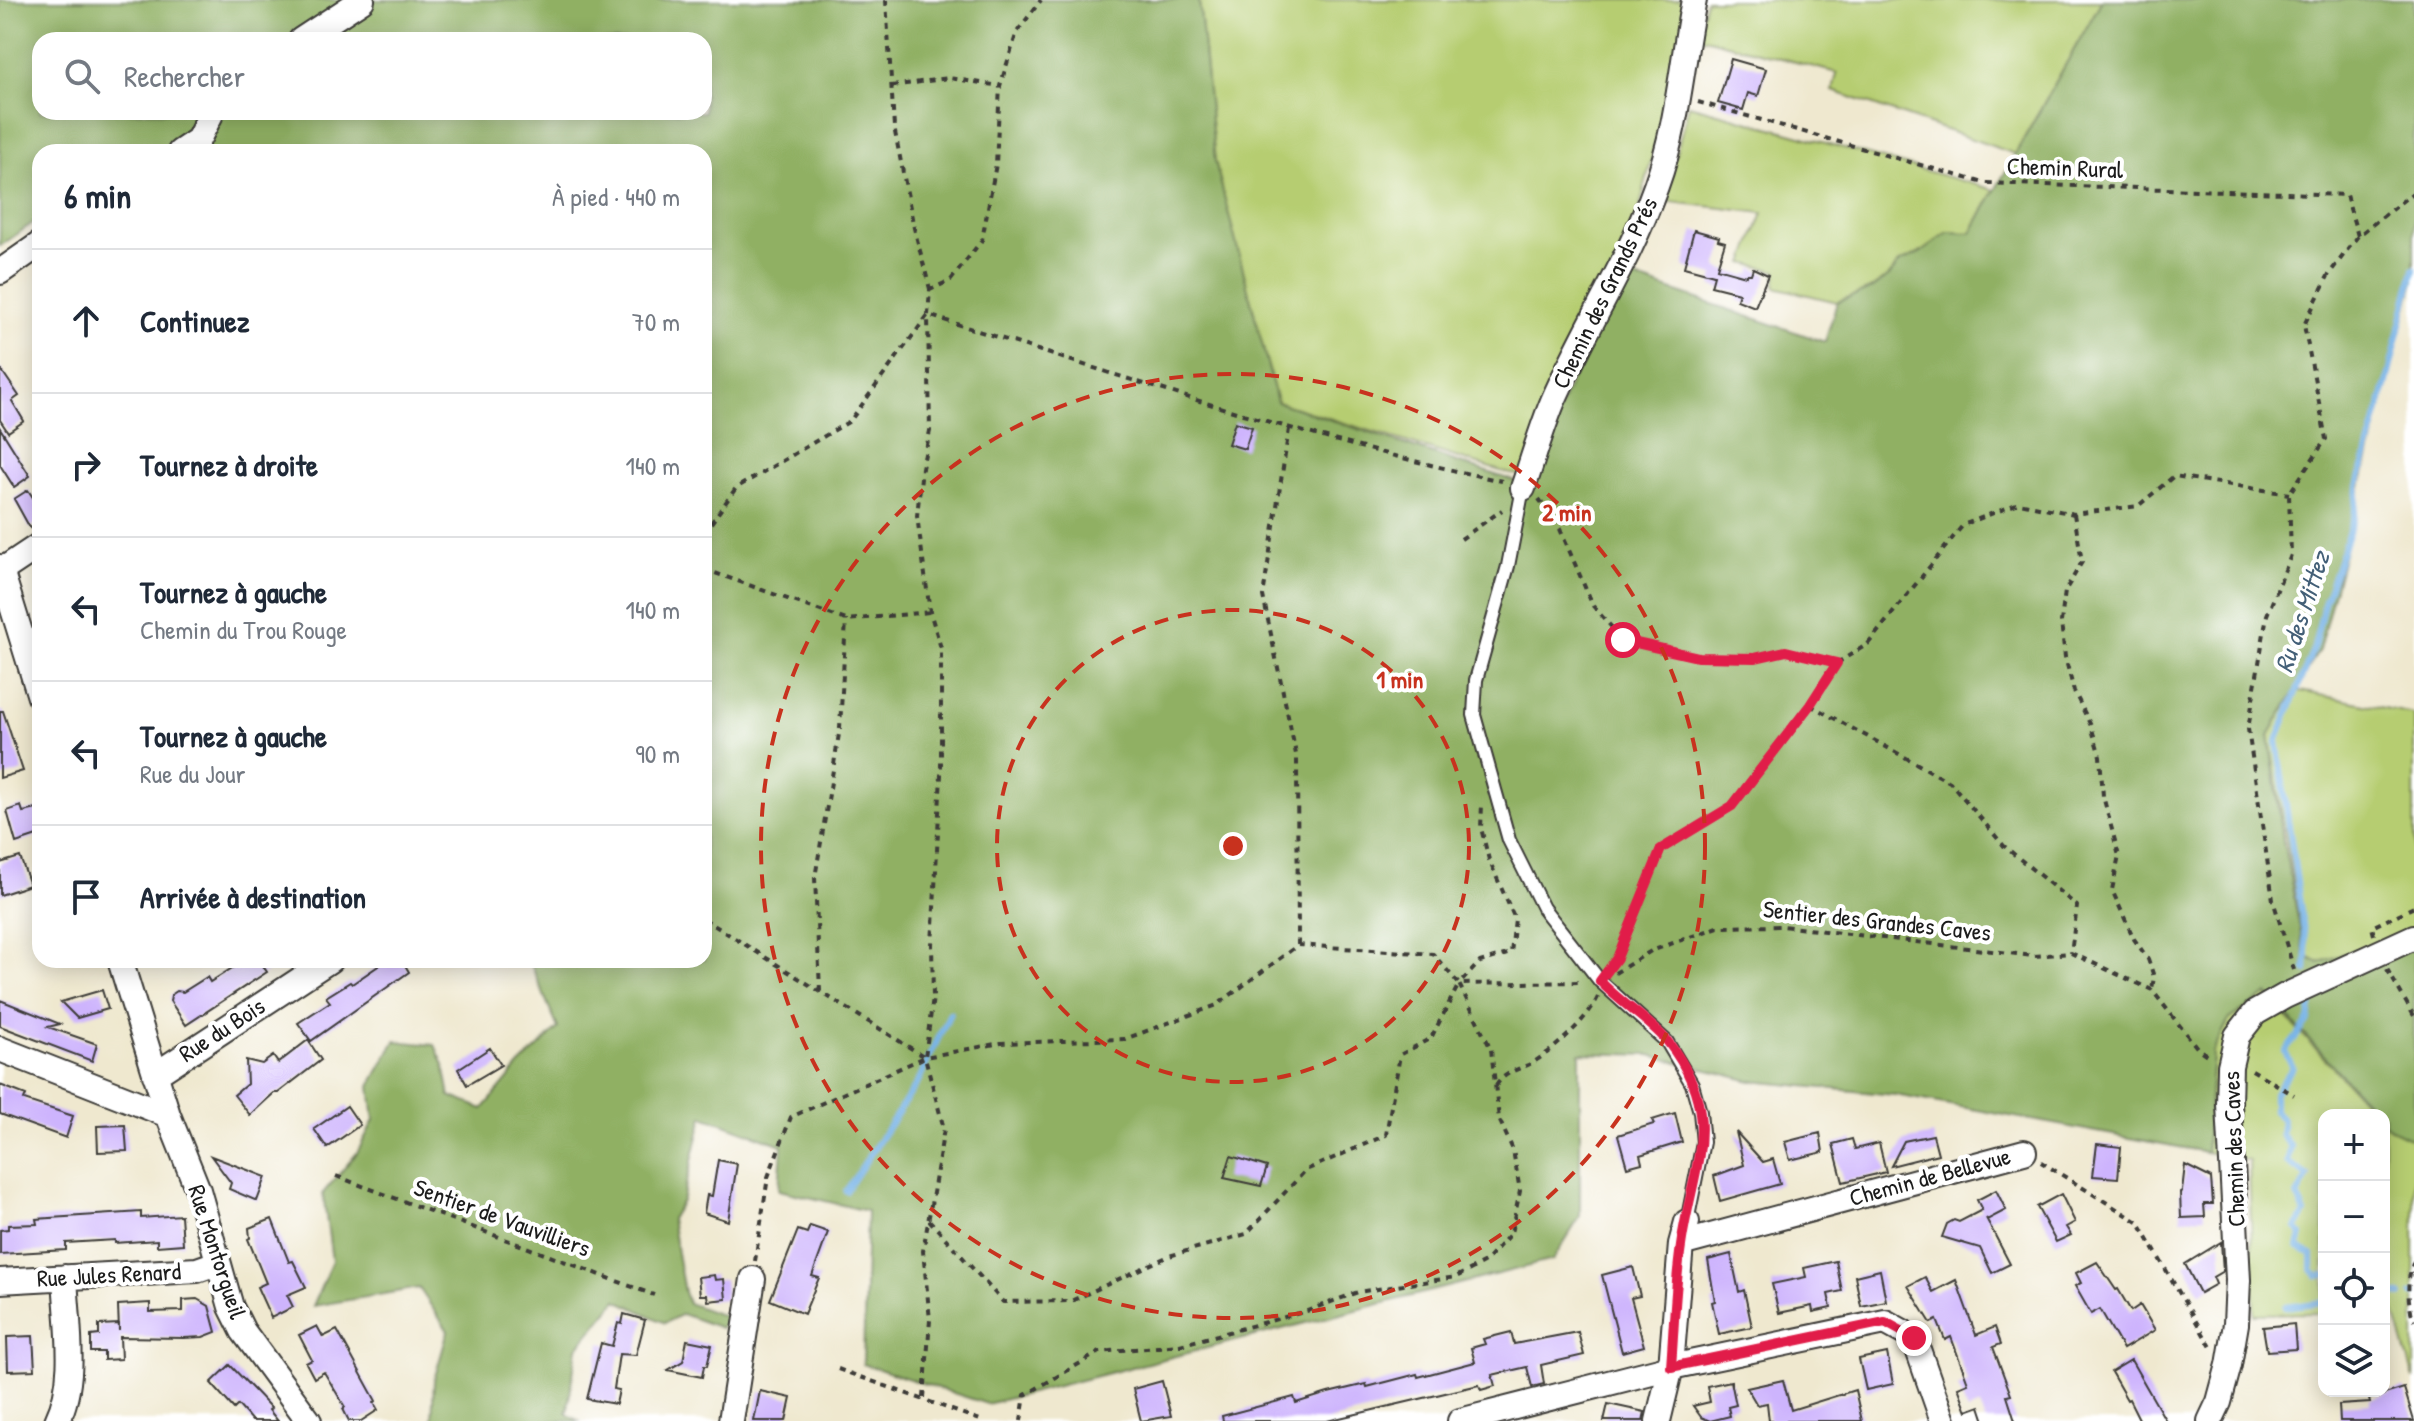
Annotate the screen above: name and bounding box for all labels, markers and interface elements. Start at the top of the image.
search box [32,32,712,120]
icon: search [60,54,104,98]
text: Rechercher [124,56,245,96]
street label: Chemin Rural [2006,149,2124,185]
text: 6 min [64,173,132,219]
text: À pied · 440 m [552,179,680,214]
street label: Chemin des Grands Prés [1544,192,1664,394]
icon: ahead [64,299,108,343]
text: Continuez [140,301,249,341]
text: 70 m [632,304,680,339]
icon: right [64,443,108,487]
text: Tournez à droite [140,445,318,485]
text: 140 m [626,448,680,483]
text: 2 min [1542,496,1592,528]
water label: Ru des Mittez [2266,545,2338,677]
text: Tournez à gauche [140,572,327,612]
icon: left [64,587,108,631]
text: 140 m [626,592,680,627]
text: Chemin du Trou Rouge [140,612,347,647]
route start [1605,622,1641,658]
text: 1 min [1377,663,1424,695]
text: Tournez à gauche [140,716,327,756]
icon: left [64,731,108,775]
text: 90 m [635,736,680,771]
text: Rue du Jour [140,756,246,791]
centre of rings [1219,832,1247,860]
icon: arrive [64,875,108,919]
text: Arrivée à destination [140,877,366,917]
street label: Sentier des Grandes Caves [1762,892,1992,948]
street label: Rue du Bois [172,989,271,1069]
street label: Chemin des Caves [2214,1071,2252,1227]
map controls [2318,1109,2390,1397]
button: + [2318,1109,2390,1181]
street label: Chemin de Bellevue [1846,1139,2014,1213]
street label: Sentier de Vauvilliers [410,1170,595,1264]
street label: Rue Montorgueil [181,1181,255,1323]
button: − [2318,1181,2390,1253]
button: locate [2318,1253,2390,1325]
street label: Rue Jules Renard [36,1254,182,1294]
route end [1896,1320,1932,1356]
button: layers [2318,1325,2390,1397]

